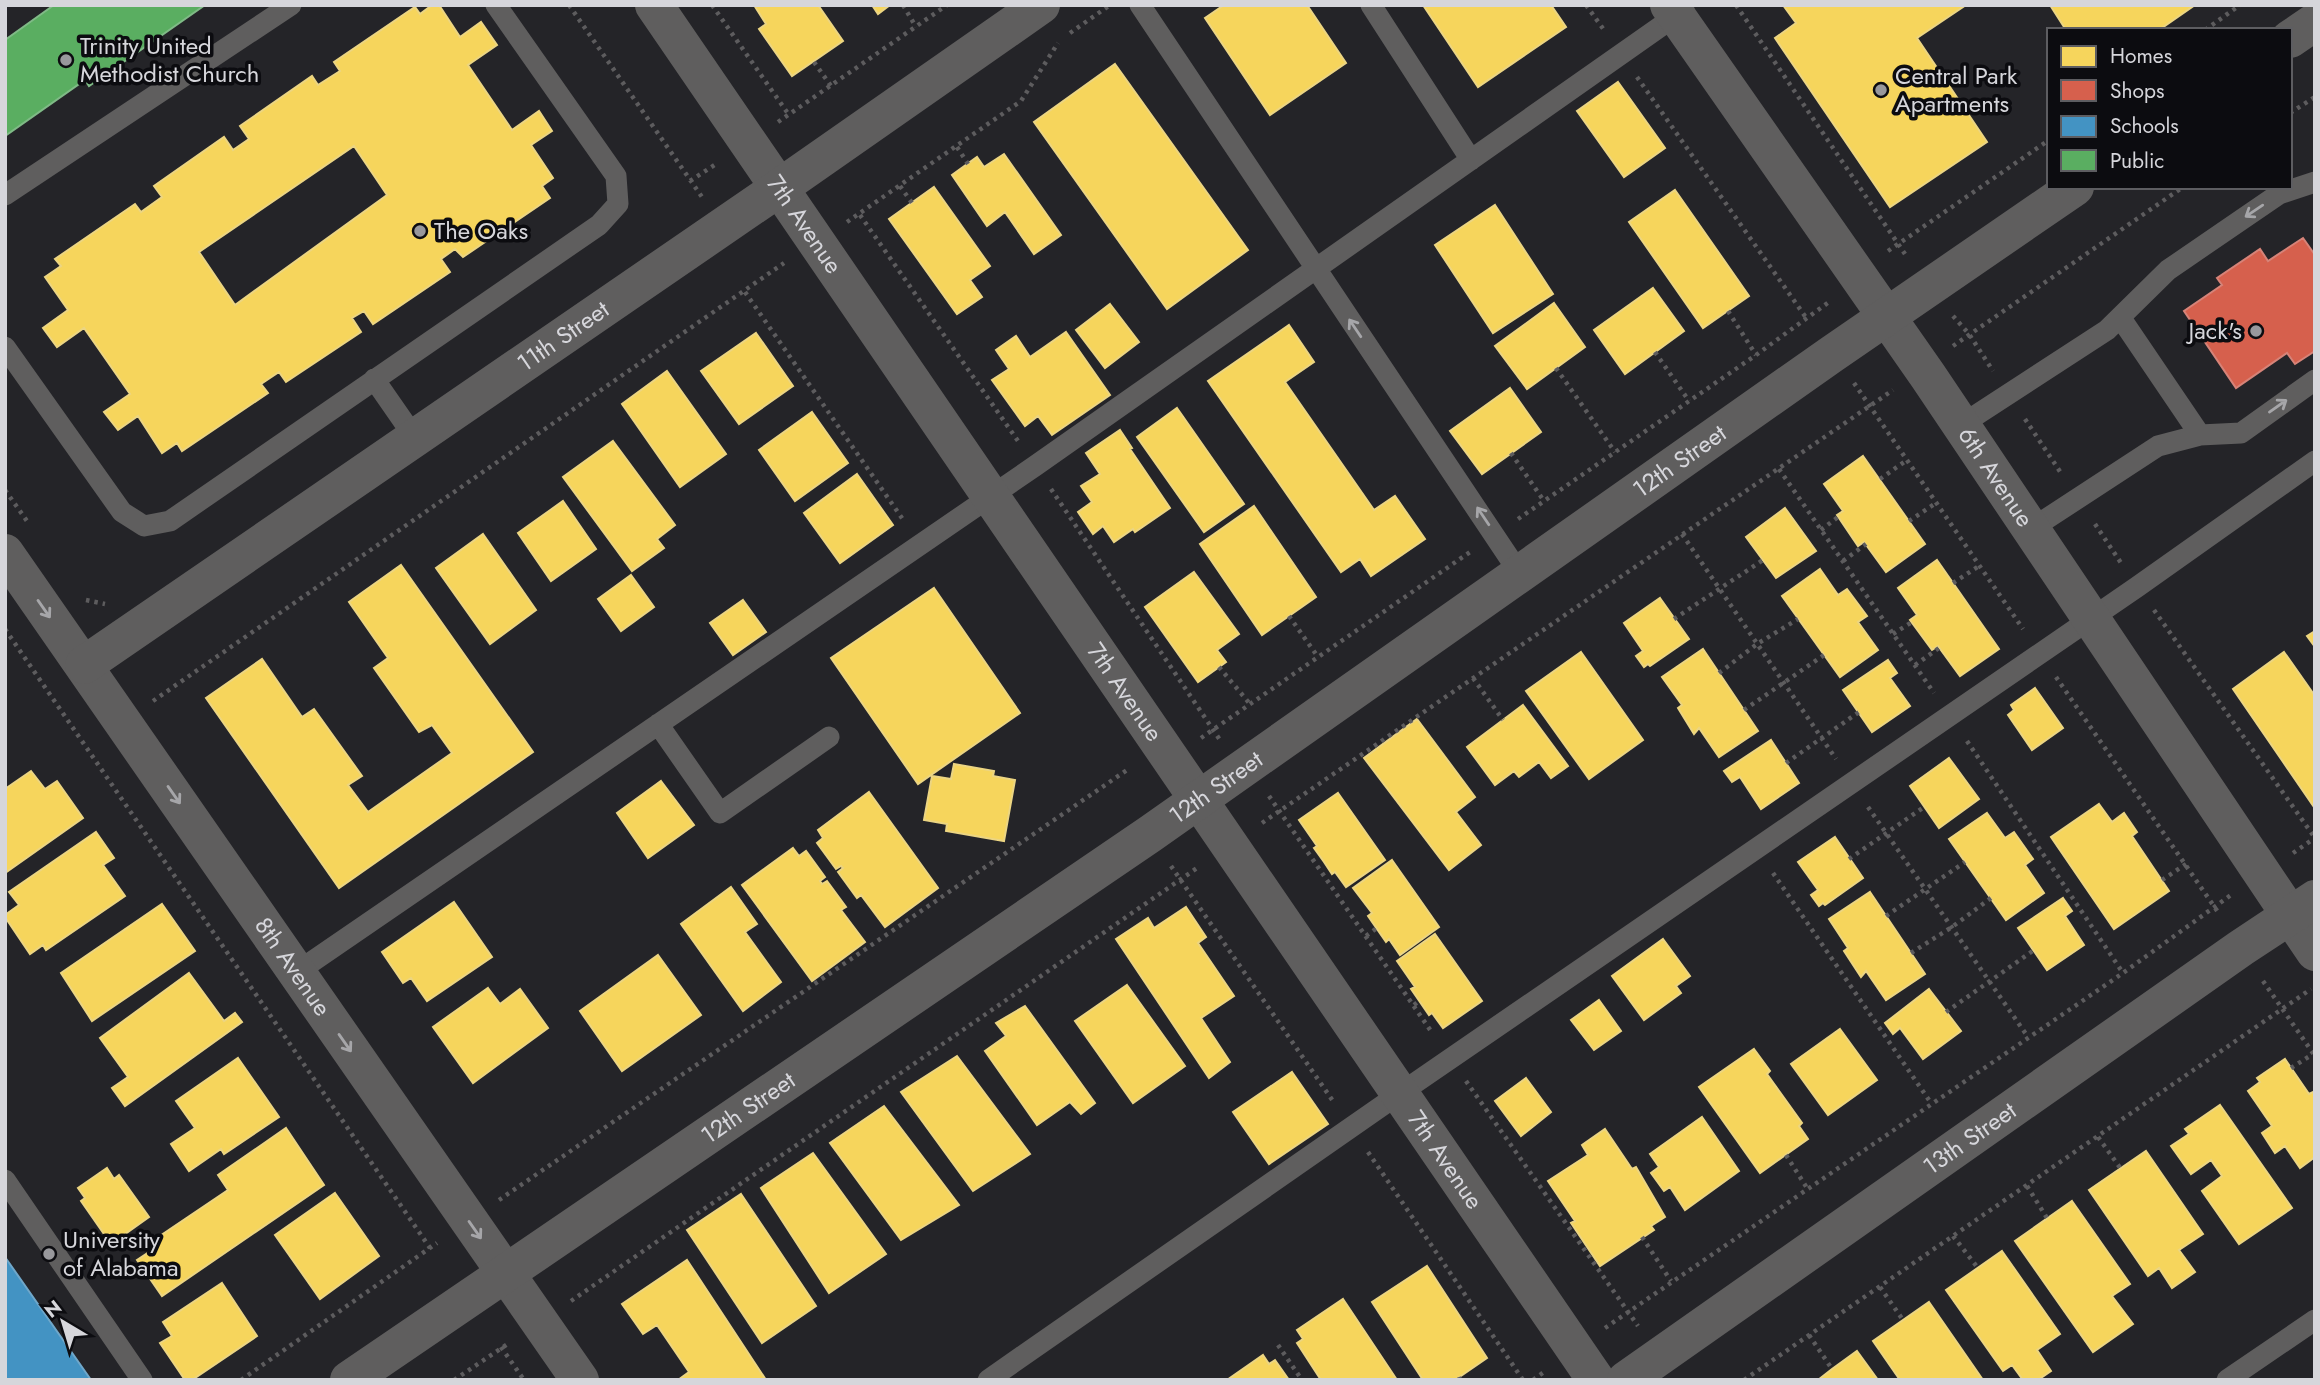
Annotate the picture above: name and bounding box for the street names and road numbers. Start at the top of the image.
street label: 7th Avenue [758,168,851,281]
street label: 11th Street [510,292,616,380]
street label: 12th Street [1625,416,1733,506]
street label: 6th Avenue [1950,419,2043,534]
street label: 7th Avenue [1079,635,1172,748]
street label: 12th Street [1162,742,1270,832]
street label: 8th Avenue [246,910,340,1023]
street label: 12th Street [694,1063,802,1152]
street label: 13th Street [1916,1093,2023,1183]
street label: 7th Avenue [1399,1103,1492,1216]

